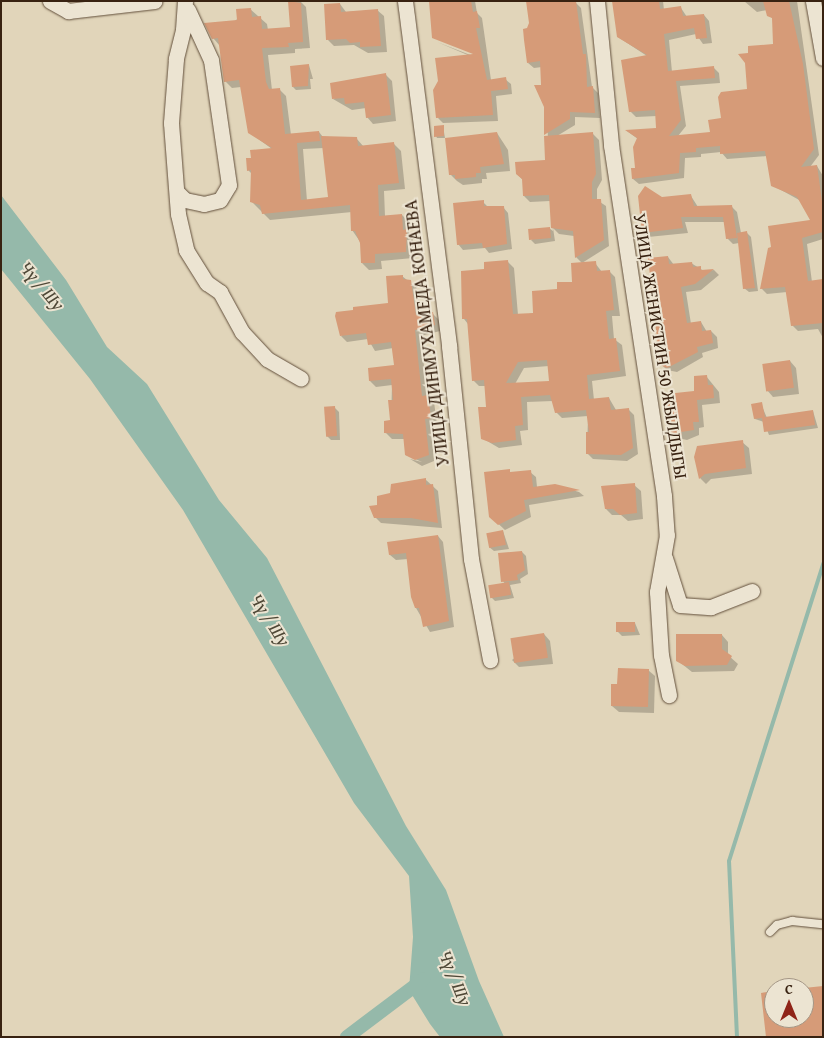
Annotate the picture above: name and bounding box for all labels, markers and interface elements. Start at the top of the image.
street label: УЛИЦА ДИНМУХАМЕДА КОНАЕВА [400,198,454,468]
street label: УЛИЦА ЖЕНИСТИН 50 ЖЫЛДЫГЫ [628,212,692,480]
water label: Чү / Шу [15,257,69,315]
water label: Чү / Шу [245,590,295,650]
water label: Чү / Шу [434,947,476,1009]
north arrow [764,978,814,1028]
text: С [785,979,793,999]

